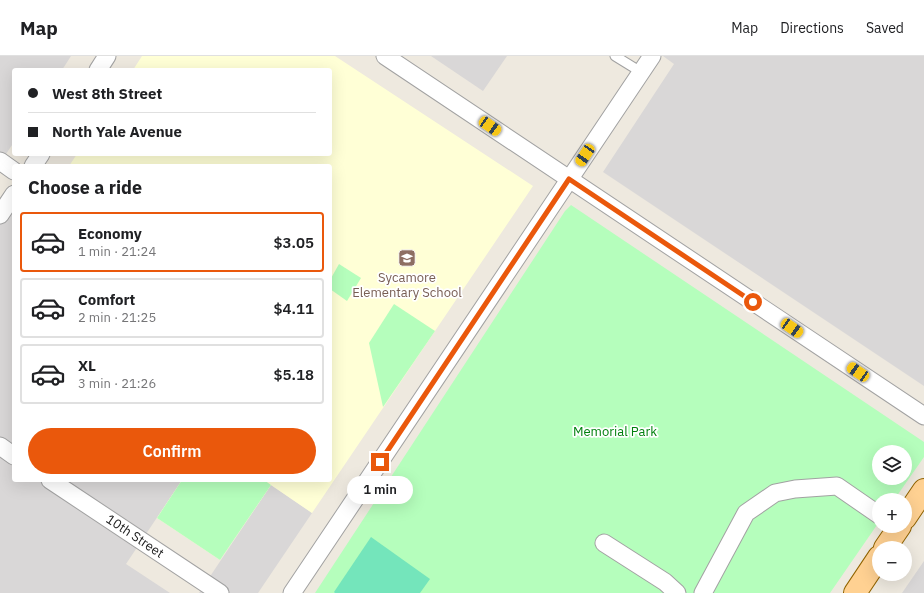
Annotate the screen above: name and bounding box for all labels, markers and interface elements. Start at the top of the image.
text: Map [20,16,58,40]
text: Map [731,19,758,37]
text: Directions [780,19,844,37]
text: Saved [866,19,904,37]
text: West 8th Street [52,84,162,103]
car [477,114,503,138]
text: North Yale Avenue [52,122,182,141]
car [573,142,597,168]
text: Choose a ride [28,176,142,199]
icon: car [30,224,66,260]
text: Economy [78,224,142,243]
text: $3.05 [274,233,314,252]
text: 1 min · 21:24 [78,243,156,260]
school or university icon: Sycamore Elementary School [397,248,417,268]
place label: Sycamore Elementary School [352,269,462,301]
icon: car [30,290,66,326]
text: Comfort [78,290,135,309]
route start [744,293,762,311]
text: $4.11 [274,299,314,318]
text: 2 min · 21:25 [78,309,156,326]
car [779,316,805,340]
icon: car [30,356,66,392]
text: XL [78,356,96,375]
car [845,360,871,384]
text: $5.18 [274,365,314,384]
text: 3 min · 21:26 [78,375,156,392]
park label: Memorial Park [573,423,657,440]
button: Confirm [28,428,316,474]
map controls [872,445,912,581]
button: layers [872,445,912,485]
route end [371,453,389,471]
callout: 1 min [347,476,413,504]
text: 1 min [363,481,397,498]
button: + [872,493,912,533]
street label: 10th Street [103,510,167,562]
button: − [872,541,912,581]

